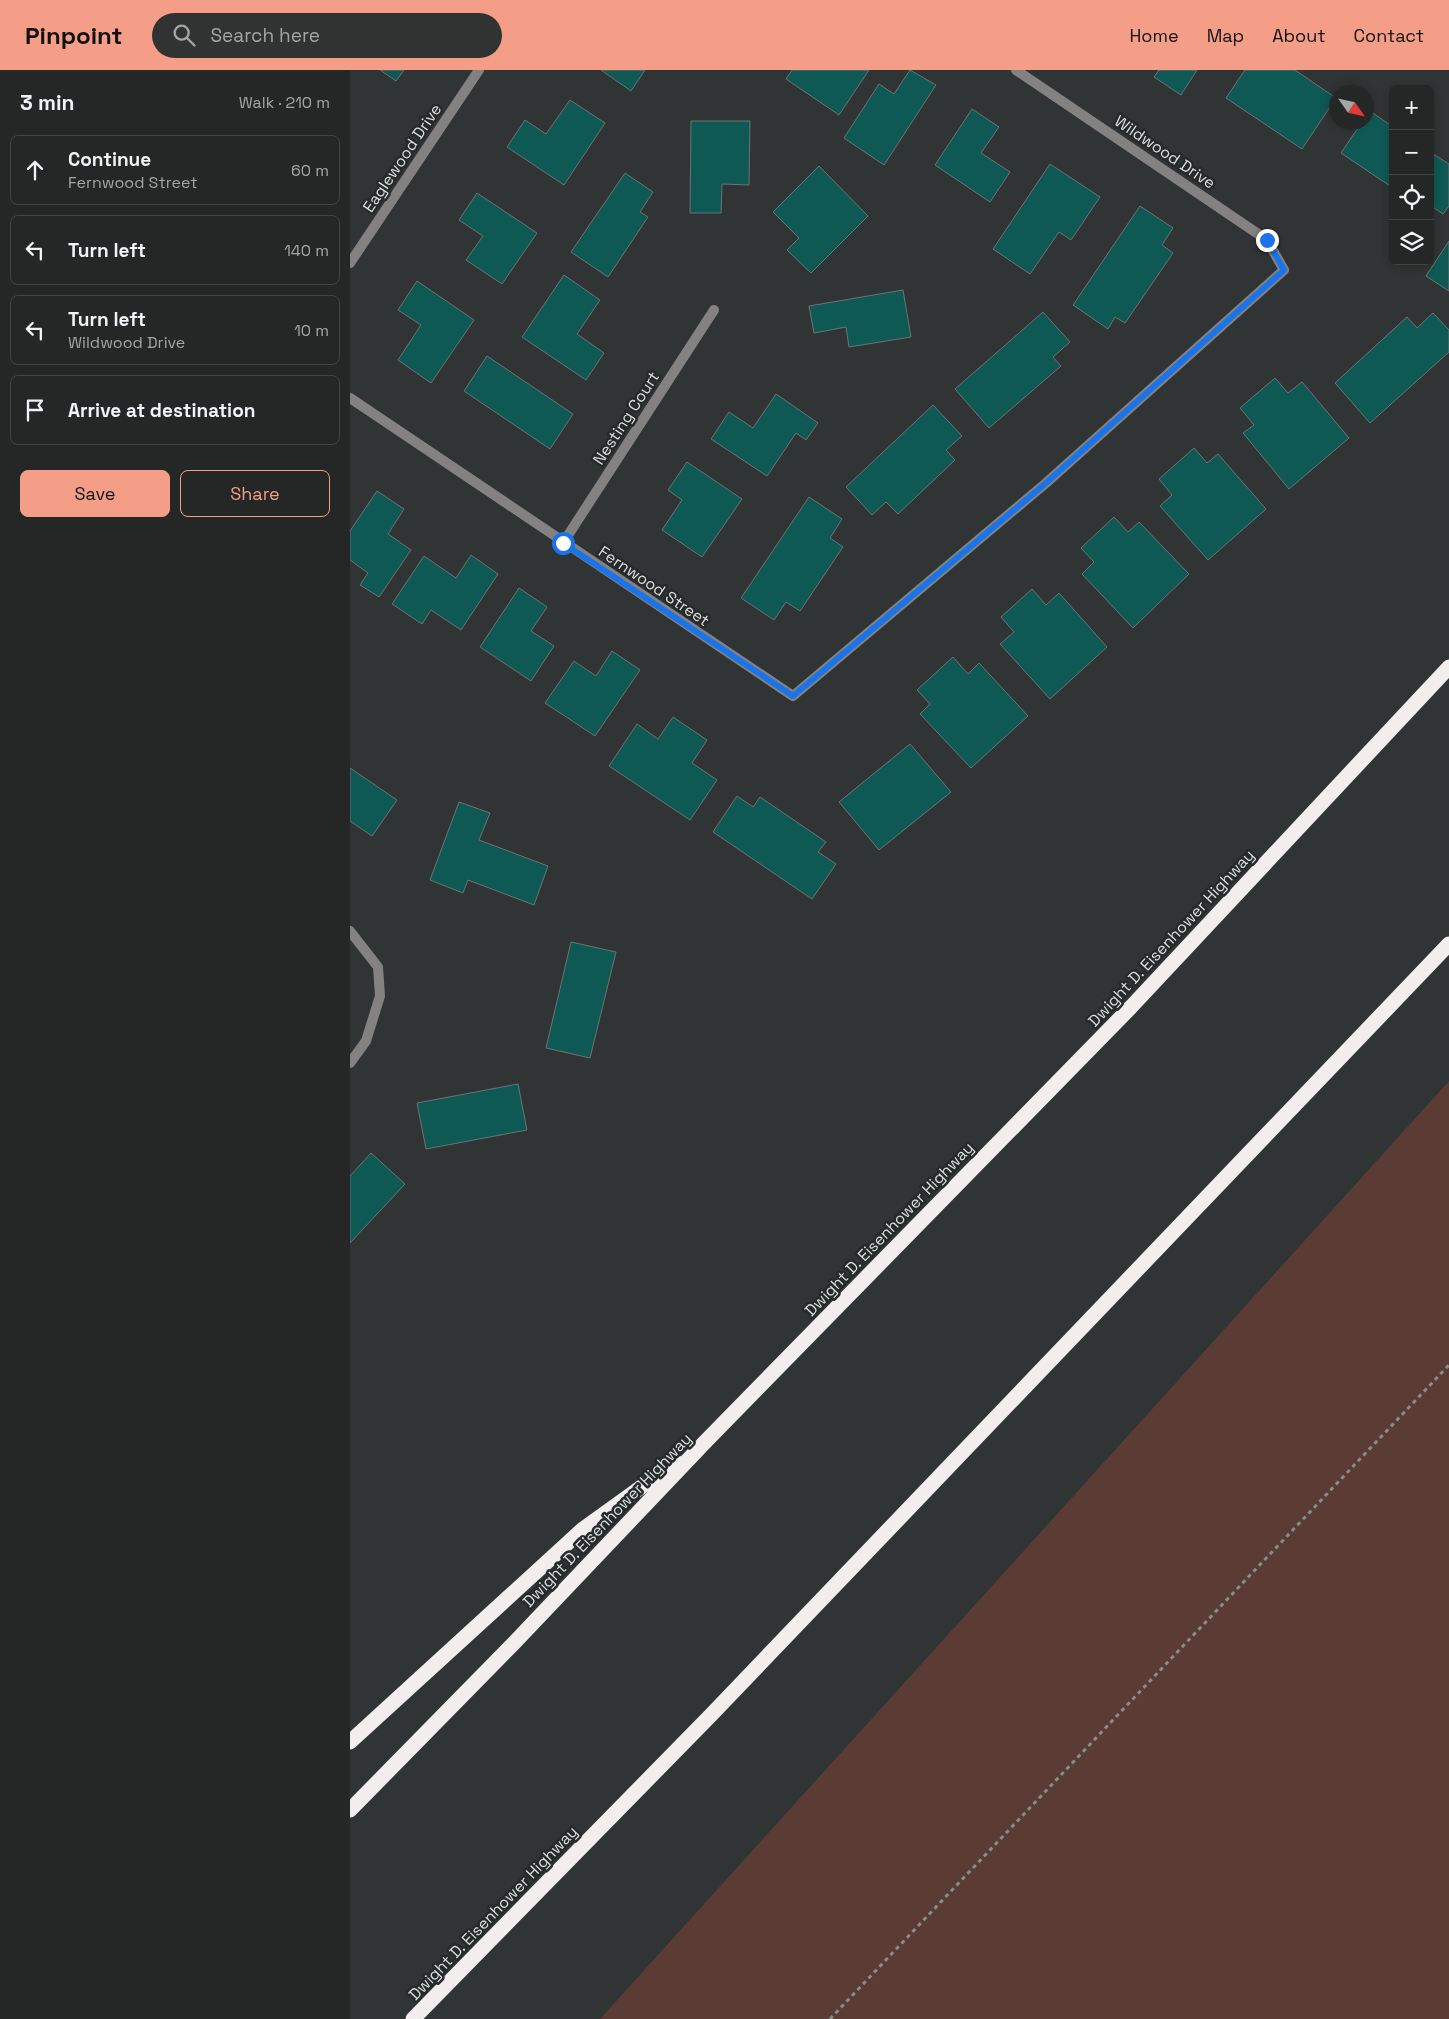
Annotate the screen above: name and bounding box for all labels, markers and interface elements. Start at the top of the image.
search box [152,13,502,58]
text: Pinpoint [25,20,122,51]
icon: search [170,21,198,49]
text: Search here [210,23,320,48]
text: Home [1130,24,1179,47]
text: Map [1207,24,1244,47]
text: About [1272,24,1326,47]
text: Contact [1354,24,1424,47]
north arrow [1329,85,1374,130]
map controls [1389,85,1434,265]
button: + [1389,85,1434,130]
text: 3 min [20,89,75,116]
text: Walk · 210 m [239,92,330,113]
street label: Eaglewood Drive [358,100,446,216]
street label: Wildwood Drive [1110,110,1220,194]
button: − [1389,130,1434,175]
text: Continue [68,147,151,172]
icon: ahead [21,156,49,184]
text: 60 m [291,160,329,181]
text: Fernwood Street [68,172,198,193]
button: locate [1389,175,1434,220]
button: layers [1389,220,1434,265]
route end [1256,229,1279,252]
icon: left [21,236,49,264]
text: Turn left [68,238,146,263]
text: 140 m [284,240,329,261]
text: Turn left [68,307,146,332]
icon: left [21,316,49,344]
text: 10 m [294,320,329,341]
text: Wildwood Drive [68,332,185,353]
street label: Nesting Court [588,367,664,469]
icon: arrive [21,396,49,424]
text: Arrive at destination [68,398,256,423]
button: Save [20,470,170,517]
button: Share [180,470,330,517]
route start [552,532,575,555]
street label: Fernwood Street [594,541,714,631]
street label: Dwight D. Eisenhower Highway [1083,845,1259,1031]
street label: Dwight D. Eisenhower Highway [800,1137,978,1321]
street label: Dwight D. Eisenhower Highway [518,1428,696,1612]
street label: Dwight D. Eisenhower Highway [404,1821,582,2005]

